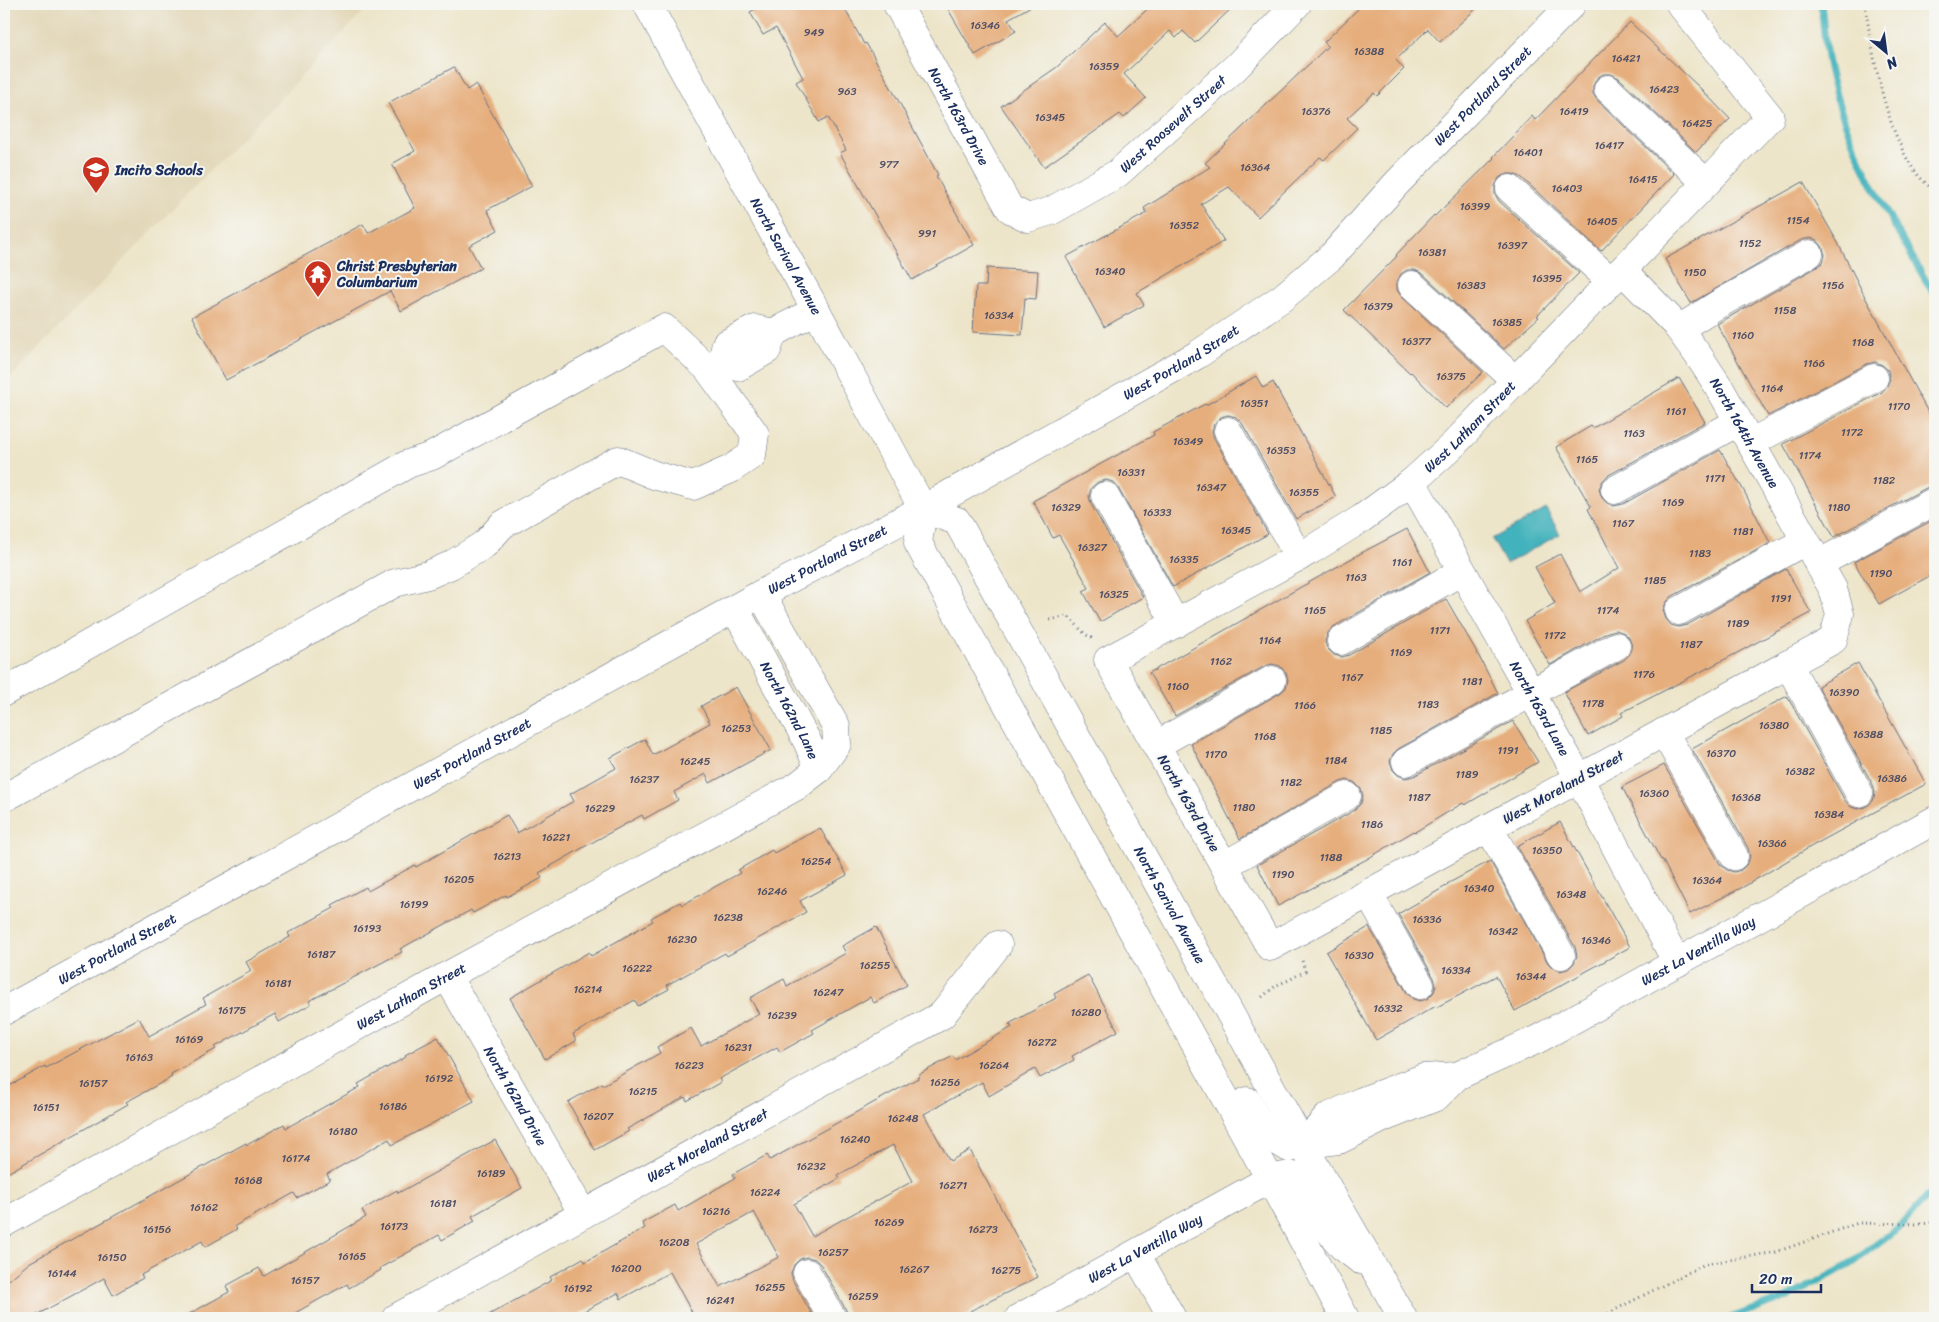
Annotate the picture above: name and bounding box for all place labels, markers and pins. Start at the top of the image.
school or university icon: Incito Schools [81,155,111,194]
place label: Incito Schools [114,158,203,183]
place label: Christ Presbyterian Columbarium [336,254,457,295]
temple icon: Christ Presbyterian Columbarium [303,259,333,298]

